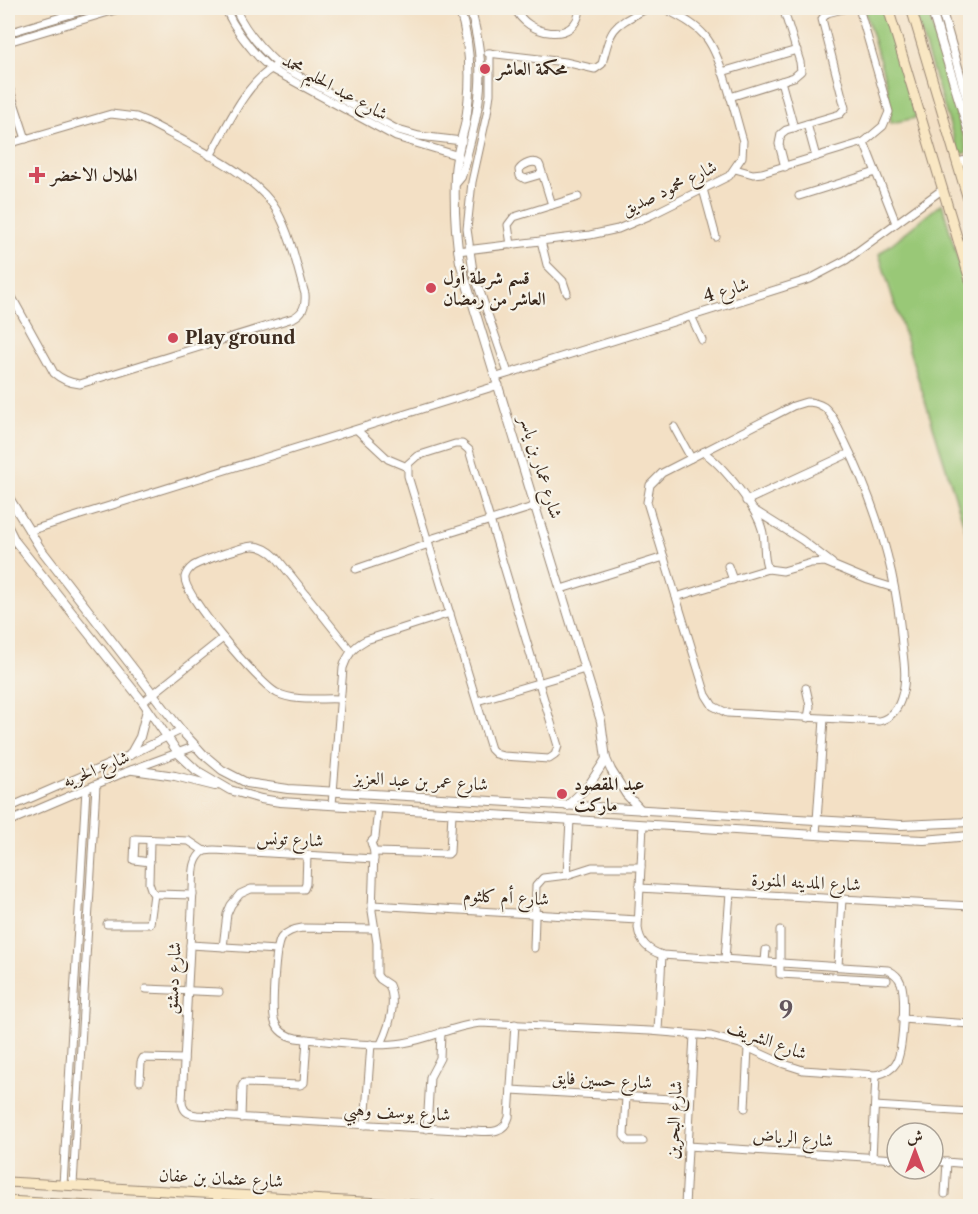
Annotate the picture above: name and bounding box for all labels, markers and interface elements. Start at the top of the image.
street label: شارع عبد الحليم محمد [275,49,392,131]
place label: محكمة العاشر [495,58,568,81]
marker: محكمة العاشر [478,62,492,76]
street label: شارع محمود صديق [618,155,722,224]
place label: الهلال الاخضر [49,164,138,187]
marker: الهلال الاخضر [28,166,46,184]
place label: قسم شرطة أول العاشر من رمضان [443,265,546,311]
street label: شارع 4 [701,273,753,311]
marker: قسم شرطة أول العاشر من رمضان [424,281,438,295]
place label: Play ground [185,327,296,349]
marker: Play ground [166,331,180,345]
street label: شارع عمار بن ياسر [510,411,567,522]
street label: شارع الحريه [59,746,134,796]
street label: شارع عمر بن عبد العزيز [351,766,489,799]
place label: عبد المقصود ماركت [574,773,644,816]
marker: عبد المقصود ماركت [555,787,569,801]
street label: شارع تونس [256,826,324,856]
street label: شارع المدينه المنورة [751,868,861,900]
street label: شارع أم كلثوم [462,882,550,915]
street label: شارع دمشق [160,941,190,1015]
district label: 9 [779,996,795,1025]
street label: شارع الشريف [723,1015,810,1068]
street label: شارع حسين فايق [551,1066,653,1098]
street label: شارع البحرين [661,1080,691,1160]
street label: شارع يوسف وهبي [343,1098,451,1132]
north arrow [885,1121,945,1181]
street label: شارع الرياض [752,1124,834,1156]
text: ش [907,1126,923,1146]
street label: شارع عثمان بن عفان [158,1164,284,1196]

